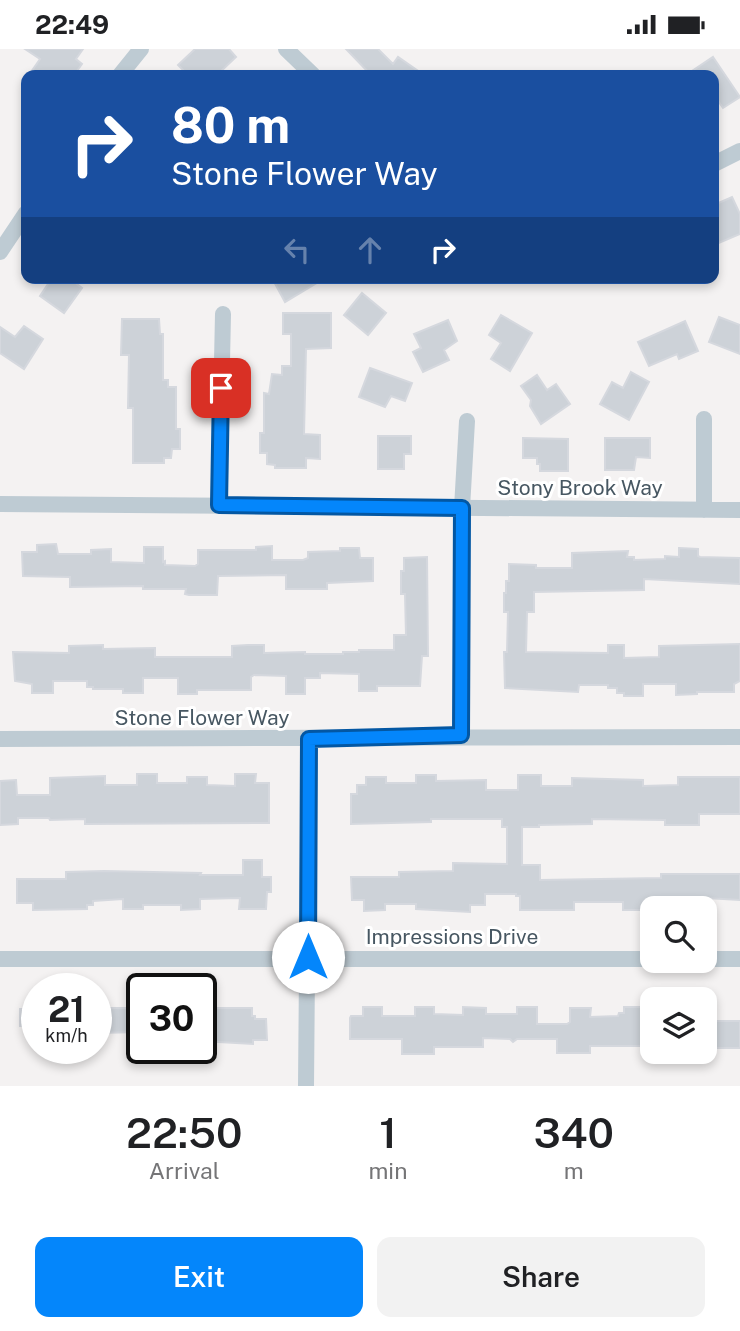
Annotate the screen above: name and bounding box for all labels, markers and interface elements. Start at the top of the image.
text: 22:49 [35,9,109,40]
text: 80 m [171,96,290,154]
icon: right [56,98,147,189]
text: Stone Flower Way [171,155,438,192]
icon: left [278,231,316,269]
icon: ahead [351,231,389,269]
icon: right [424,231,462,269]
pin [191,358,251,418]
icon: arrive [202,369,240,407]
street label: Stony Brook Way [497,475,663,500]
street label: Stone Flower Way [115,705,289,730]
map controls [640,896,717,1064]
button: search [640,896,717,973]
position arrow [271,920,345,994]
street label: Impressions Drive [366,924,538,949]
speed limit sign: 30 [126,973,217,1064]
button: layers [640,987,717,1064]
text: 21 [48,989,85,1030]
text: km/h [45,1025,88,1046]
text: 22:50 [126,1108,242,1157]
text: 1 [379,1108,397,1157]
text: 340 [533,1108,614,1157]
text: Arrival [149,1157,220,1184]
text: min [368,1157,407,1184]
text: m [564,1157,584,1184]
button: Exit [35,1237,363,1317]
button: Share [377,1237,705,1317]

